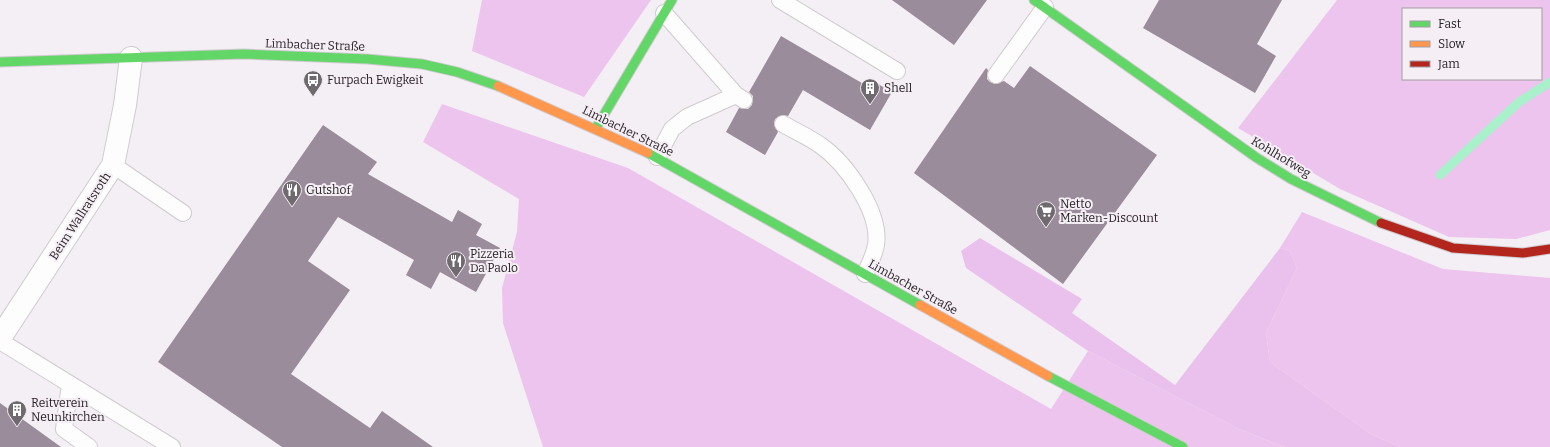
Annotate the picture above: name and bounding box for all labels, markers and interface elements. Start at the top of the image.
legend [1402,8,1542,80]
text: Fast [1438,17,1462,31]
street label: Limbacher Straße [265,36,365,54]
text: Slow [1438,37,1465,51]
text: Jam [1437,57,1460,71]
bus stop icon: Furpach Ewigkeit [302,69,324,97]
place label: Furpach Ewigkeit [327,73,424,87]
building icon: Shell [859,77,881,105]
place label: Shell [884,81,913,95]
street label: Limbacher Straße [580,103,676,159]
street label: Kohlhofweg [1249,134,1314,180]
street label: Beim Wallratsroth [47,169,114,262]
restaurant icon: Gutshof [281,179,303,207]
place label: Gutshof [306,183,351,197]
place label: Netto Marken-Discount [1060,197,1159,225]
supermarket icon: Netto Marken-Discount [1035,200,1057,228]
place label: Pizzeria Da Paolo [470,247,518,275]
restaurant icon: Pizzeria Da Paolo [445,250,467,278]
street label: Limbacher Straße [866,257,960,317]
place label: Reitverein Neunkirchen [31,396,105,424]
building icon: Reitverein Neunkirchen [6,399,28,427]

